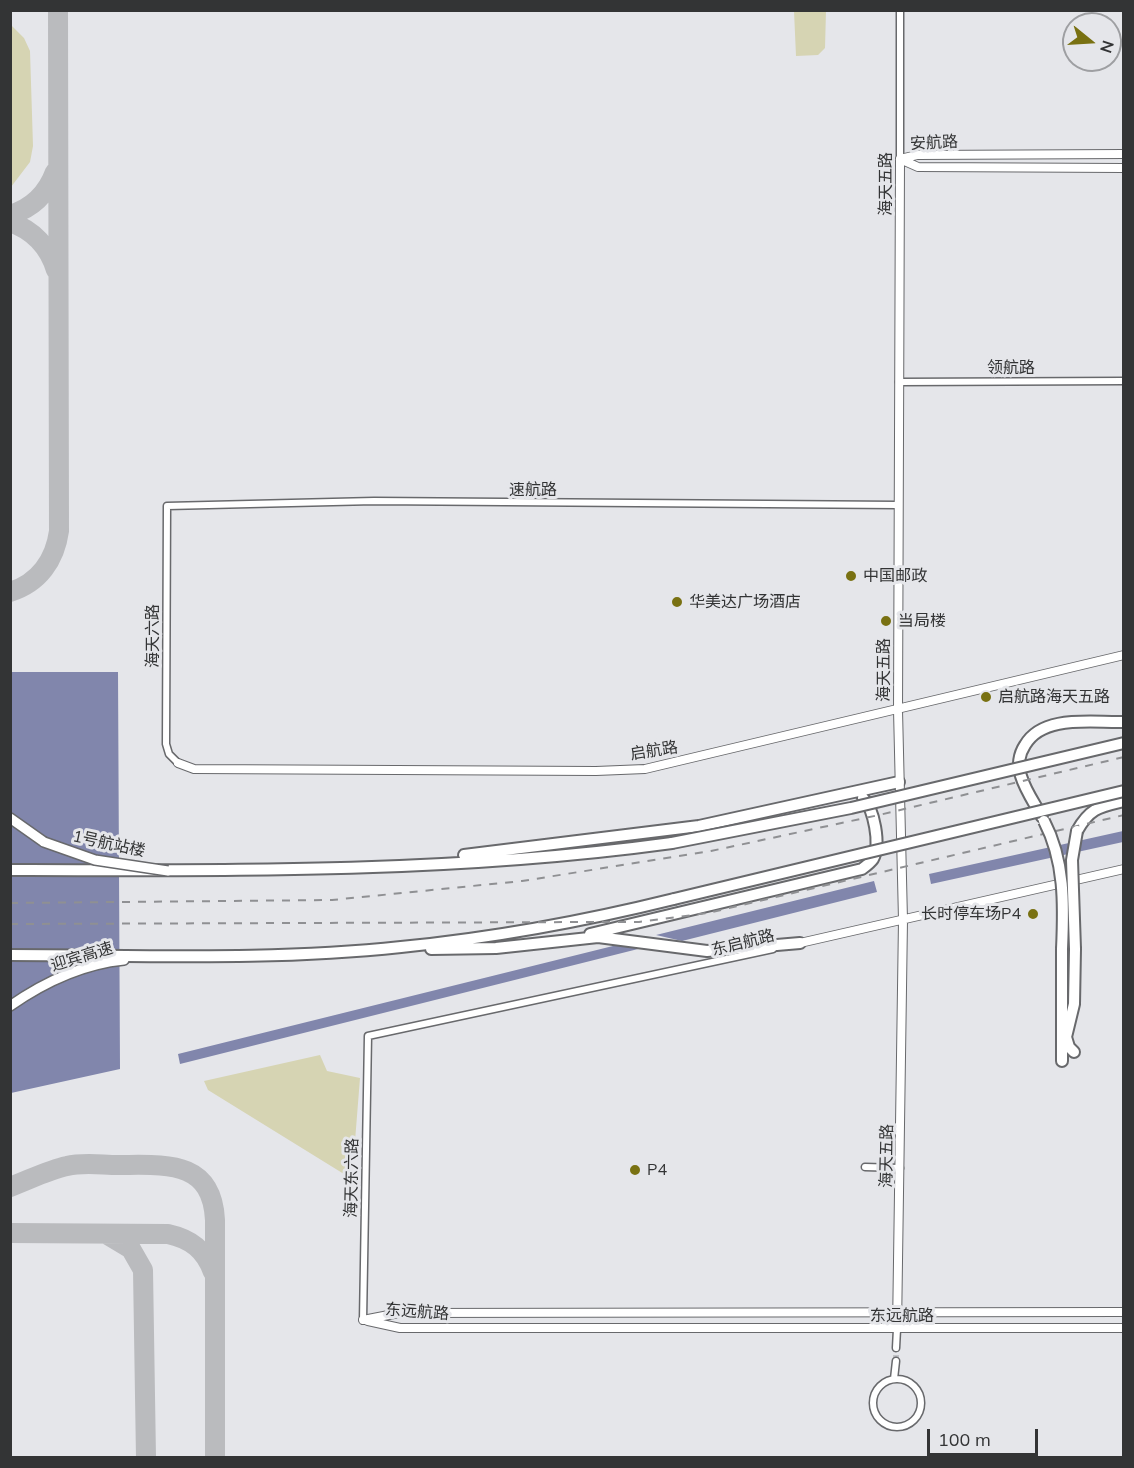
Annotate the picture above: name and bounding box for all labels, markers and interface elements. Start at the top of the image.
north arrow [1062,12,1122,72]
text: N [1096,38,1119,56]
street label: 安航路 [910,132,958,154]
street label: 海天五路 [876,152,896,216]
street label: 领航路 [987,358,1035,378]
street label: 速航路 [509,480,557,500]
place label: 中国邮政 [863,566,927,586]
marker: 中国邮政 [844,569,858,583]
place label: 华美达广场酒店 [689,592,801,612]
marker: 华美达广场酒店 [670,595,684,609]
street label: 海天六路 [143,604,163,668]
place label: 当局楼 [898,611,946,631]
marker: 当局楼 [879,614,893,628]
street label: 海天五路 [874,638,894,702]
place label: 启航路海天五路 [998,687,1110,707]
marker: 启航路海天五路 [979,690,993,704]
street label: 启航路 [629,738,679,764]
street label: 1号航站楼 [71,827,147,861]
place label: 长时停车场P4 [921,904,1021,924]
marker: 长时停车场P4 [1026,907,1040,921]
street label: 东启航路 [710,926,776,960]
street label: 迎宾高速 [49,938,115,976]
street label: 海天五路 [877,1124,897,1188]
street label: 海天东六路 [342,1138,362,1218]
place label: P4 [647,1160,667,1180]
marker: P4 [628,1163,642,1177]
street label: 东远航路 [384,1300,450,1324]
street label: 东远航路 [870,1306,934,1326]
scale bar [930,1417,1041,1455]
text: 100 m [938,1428,991,1451]

